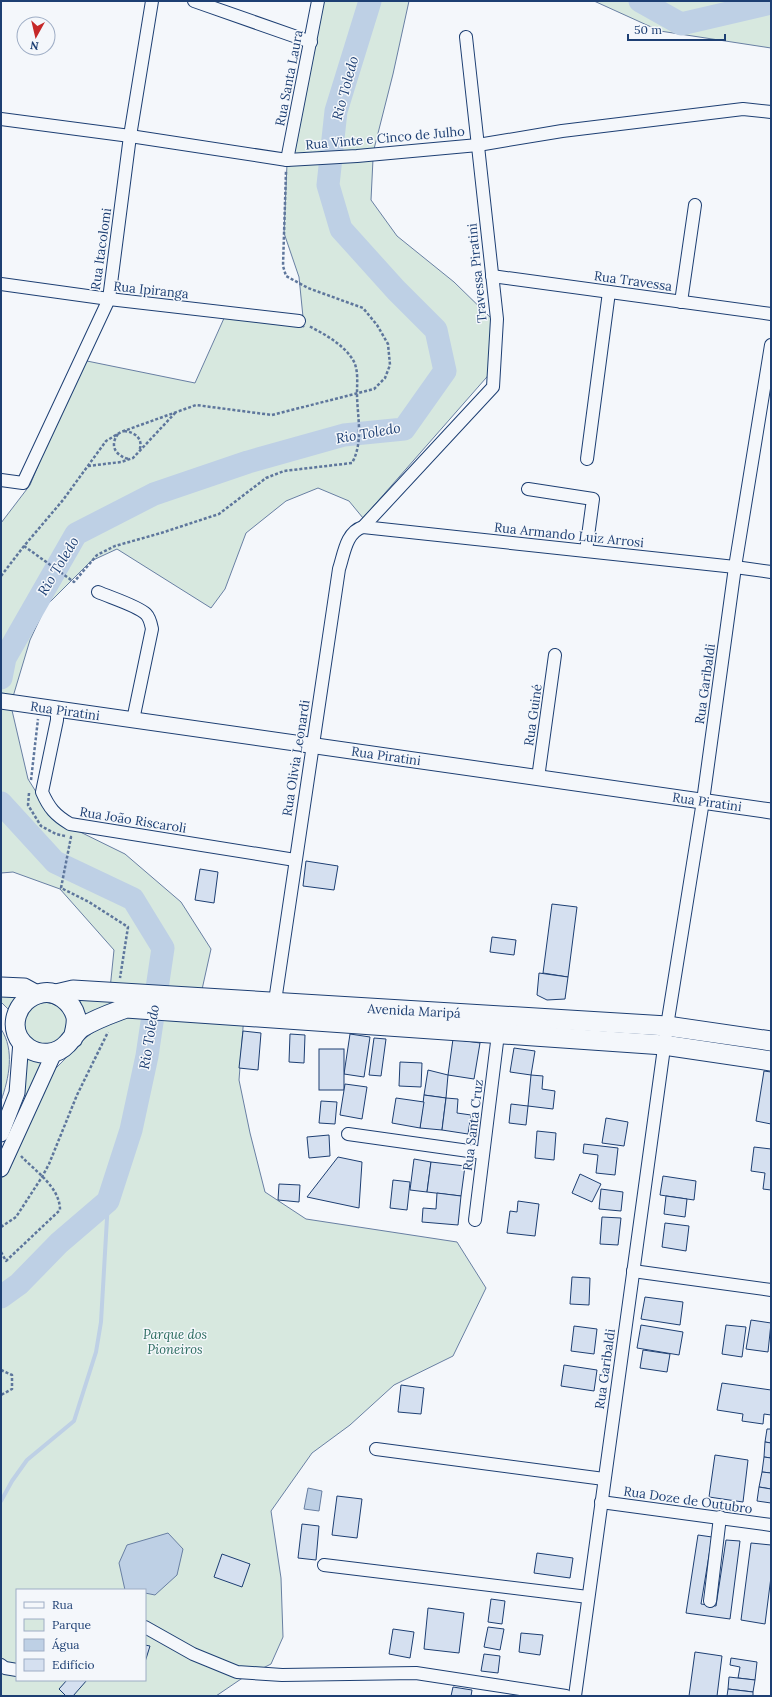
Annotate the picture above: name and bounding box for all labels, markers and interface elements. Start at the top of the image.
north arrow [16,16,56,56]
scale bar [628,16,725,42]
text: 50 m [634,22,662,37]
street label: Rua Santa Laura [271,28,307,127]
text: N [29,38,40,53]
water label: Rio Toledo [328,54,362,122]
street label: Rua Vinte e Cinco de Julho [305,123,466,153]
street label: Rua Itacolomi [87,206,115,291]
street label: Travessa Piratini [463,222,491,324]
street label: Rua Travessa [593,267,673,295]
street label: Rua Ipiranga [112,278,190,302]
water label: Rio Toledo [334,418,402,448]
street label: Rua Armando Luiz Arrosi [493,519,645,551]
water label: Rio Toledo [33,533,83,599]
street label: Rua Garibaldi [691,642,719,725]
street label: Rua Guiné [520,683,546,747]
street label: Rua Piratini [29,698,101,724]
street label: Rua Olivia Leonardi [278,698,314,817]
street label: Rua Piratini [350,743,422,769]
street label: Rua Piratini [671,789,743,815]
street label: Rua João Riscaroli [78,803,188,837]
street label: Avenida Maripá [366,1000,461,1022]
water label: Rio Toledo [135,1003,163,1071]
street label: Rua Santa Cruz [459,1078,487,1172]
park label: Parque dos Pioneiros [143,1326,207,1358]
street label: Rua Garibaldi [591,1327,619,1410]
street label: Rua Doze de Outubro [622,1483,754,1518]
legend [16,1589,146,1681]
text: Rua [52,1597,73,1612]
text: Parque [52,1617,92,1632]
text: Água [51,1637,80,1652]
text: Edifício [52,1657,95,1672]

